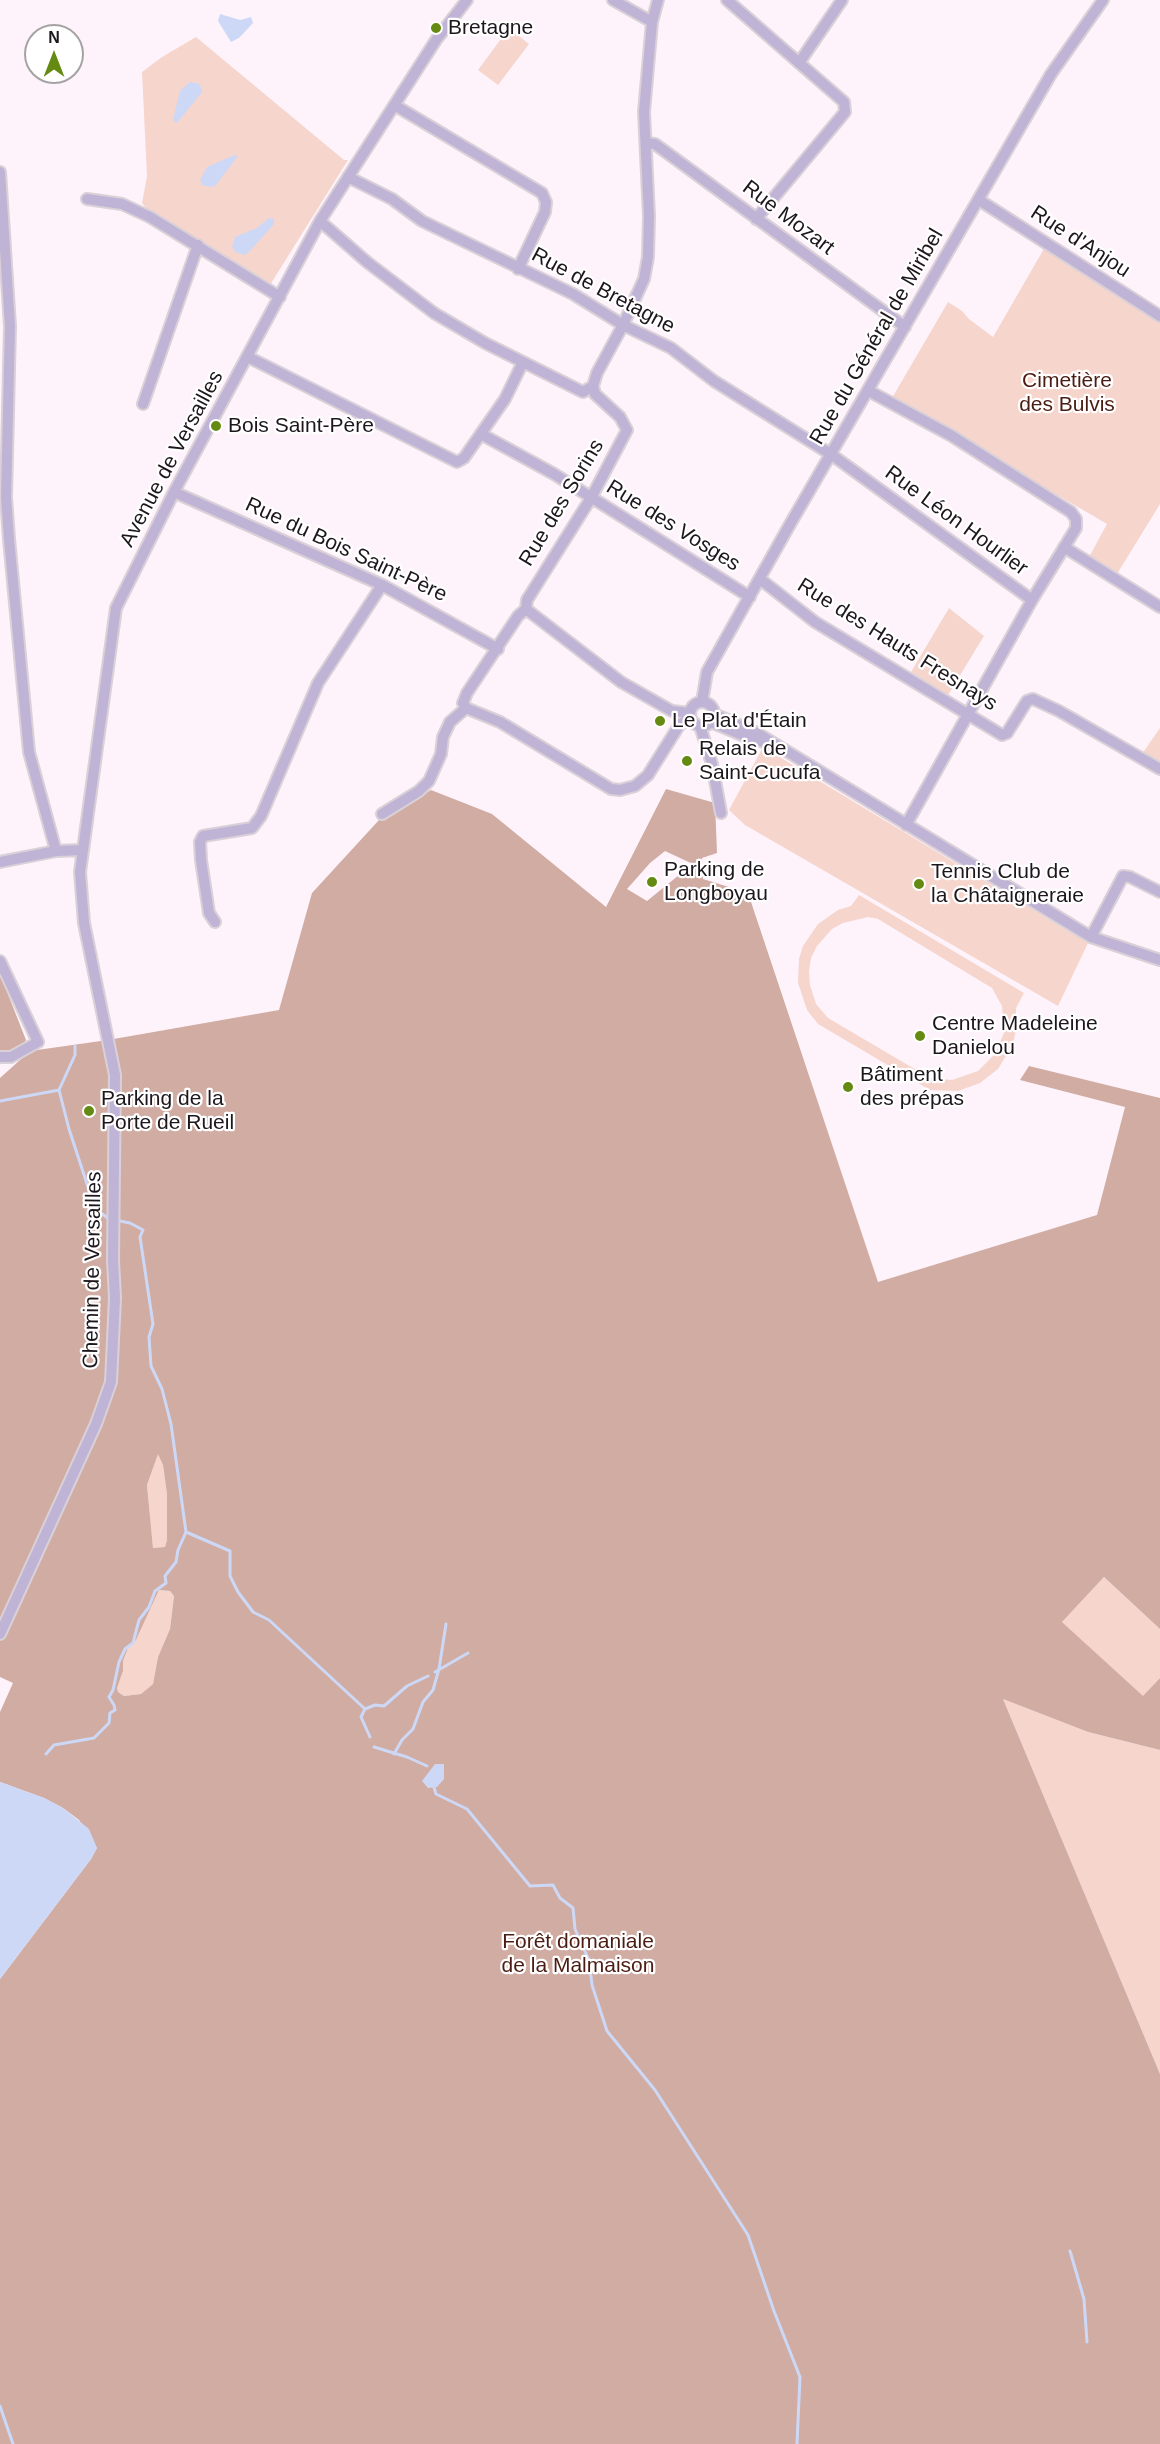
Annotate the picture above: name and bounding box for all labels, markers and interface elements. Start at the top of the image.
place label: Bretagne [448,15,533,41]
marker: Bretagne [429,21,443,35]
north arrow [24,24,84,84]
text: N [48,29,60,46]
street label: Rue Mozart [737,175,839,261]
street label: Rue d'Anjou [1025,200,1135,284]
street label: Rue du Général de Miribel [805,225,949,449]
street label: Rue de Bretagne [527,243,679,339]
street label: Avenue de Versailles [115,367,229,551]
park label: Cimetière des Bulvis [1019,368,1115,418]
place label: Bois Saint-Père [228,413,374,439]
marker: Bois Saint-Père [209,419,223,433]
street label: Rue des Sorins [514,435,610,571]
street label: Rue Léon Hourlier [880,461,1032,581]
street label: Rue des Vosges [601,475,745,577]
street label: Rue du Bois Saint-Père [241,492,451,608]
street label: Rue des Hauts Fresnays [792,573,1002,717]
place label: Le Plat d'Étain [672,708,807,734]
marker: Le Plat d'Étain [653,714,667,728]
place label: Relais de Saint-Cucufa [699,736,820,786]
marker: Relais de Saint-Cucufa [680,754,694,768]
place label: Parking de Longboyau [664,857,768,907]
place label: Tennis Club de la Châtaigneraie [931,859,1084,909]
marker: Parking de Longboyau [645,875,659,889]
marker: Tennis Club de la Châtaigneraie [912,877,926,891]
place label: Centre Madeleine Danielou [932,1011,1098,1061]
marker: Centre Madeleine Danielou [913,1029,927,1043]
place label: Bâtiment des prépas [860,1062,964,1112]
marker: Bâtiment des prépas [841,1080,855,1094]
place label: Parking de la Porte de Rueil [101,1086,234,1136]
marker: Parking de la Porte de Rueil [82,1104,96,1118]
street label: Chemin de Versailles [79,1171,107,1369]
park label: Forêt domaniale de la Malmaison [502,1929,654,1979]

